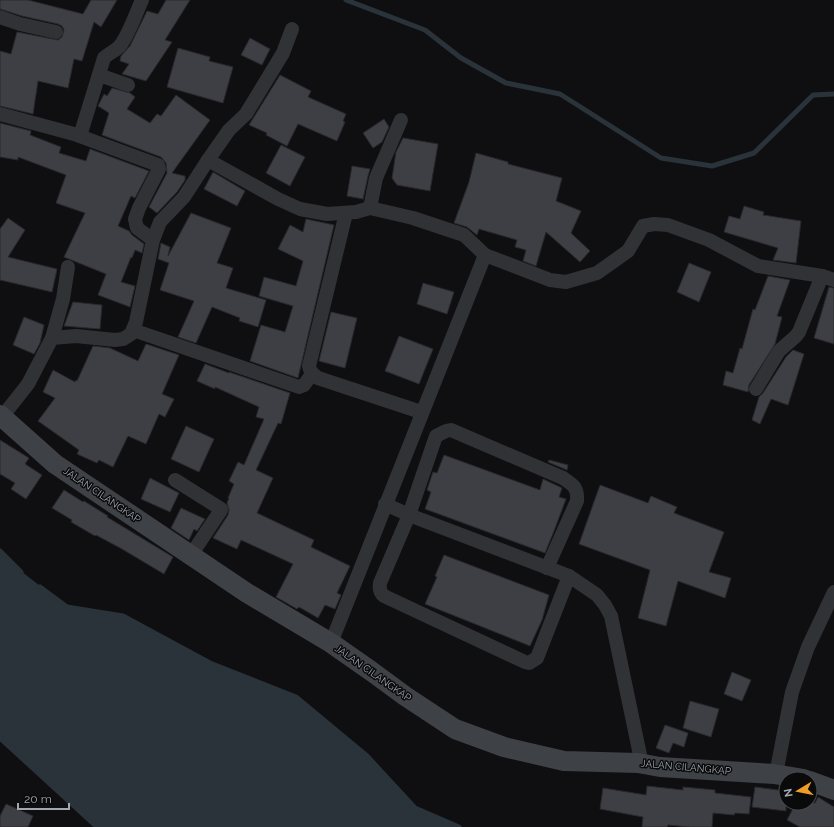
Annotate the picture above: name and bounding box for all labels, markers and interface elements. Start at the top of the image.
street label: JALAN CILANGKAP [61,465,143,525]
street label: JALAN CILANGKAP [333,643,413,703]
street label: JALAN CILANGKAP [640,758,732,776]
north arrow [778,771,818,811]
scale bar [18,785,69,811]
text: N [782,787,796,798]
text: 20 m [24,792,52,806]

